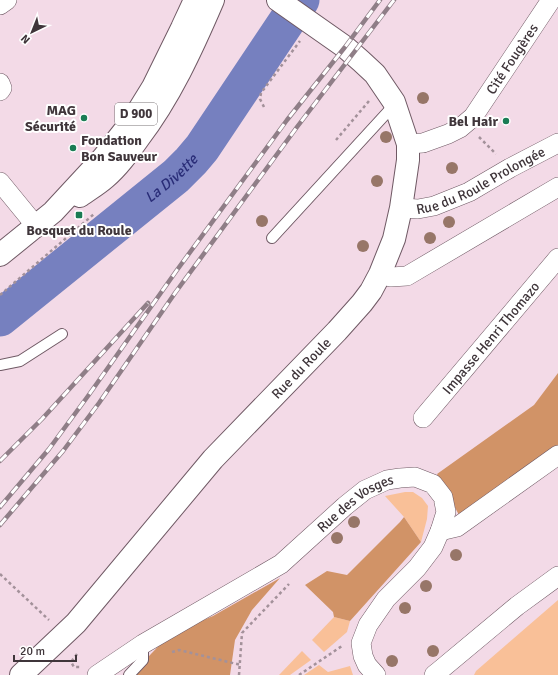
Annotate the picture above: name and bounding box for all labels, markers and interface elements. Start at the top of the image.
north arrow [12,12,52,52]
street label: Cité Fougères [482,20,541,97]
text: N [18,32,33,46]
place label: MAG Sécurité [25,102,76,135]
road number: D 900 [115,103,157,125]
marker: MAG Sécurité [79,113,89,123]
place label: Bel Hair [448,113,498,130]
marker: Bel Hair [501,116,511,126]
place label: Fondation Bon Sauveur [81,132,158,165]
marker: Fondation Bon Sauveur [68,143,78,153]
street label: Rue du Roule Prolongée [415,143,548,218]
water label: La Divette [141,150,203,206]
marker: Bosquet du Roule [74,210,84,220]
place label: Bosquet du Roule [26,222,132,239]
street label: Impasse Henri Thomazo [438,278,543,397]
street label: Rue du Roule [268,334,334,402]
street label: Rue des Vosges [314,471,394,536]
scale bar [14,637,76,663]
text: 20 m [20,644,45,659]

